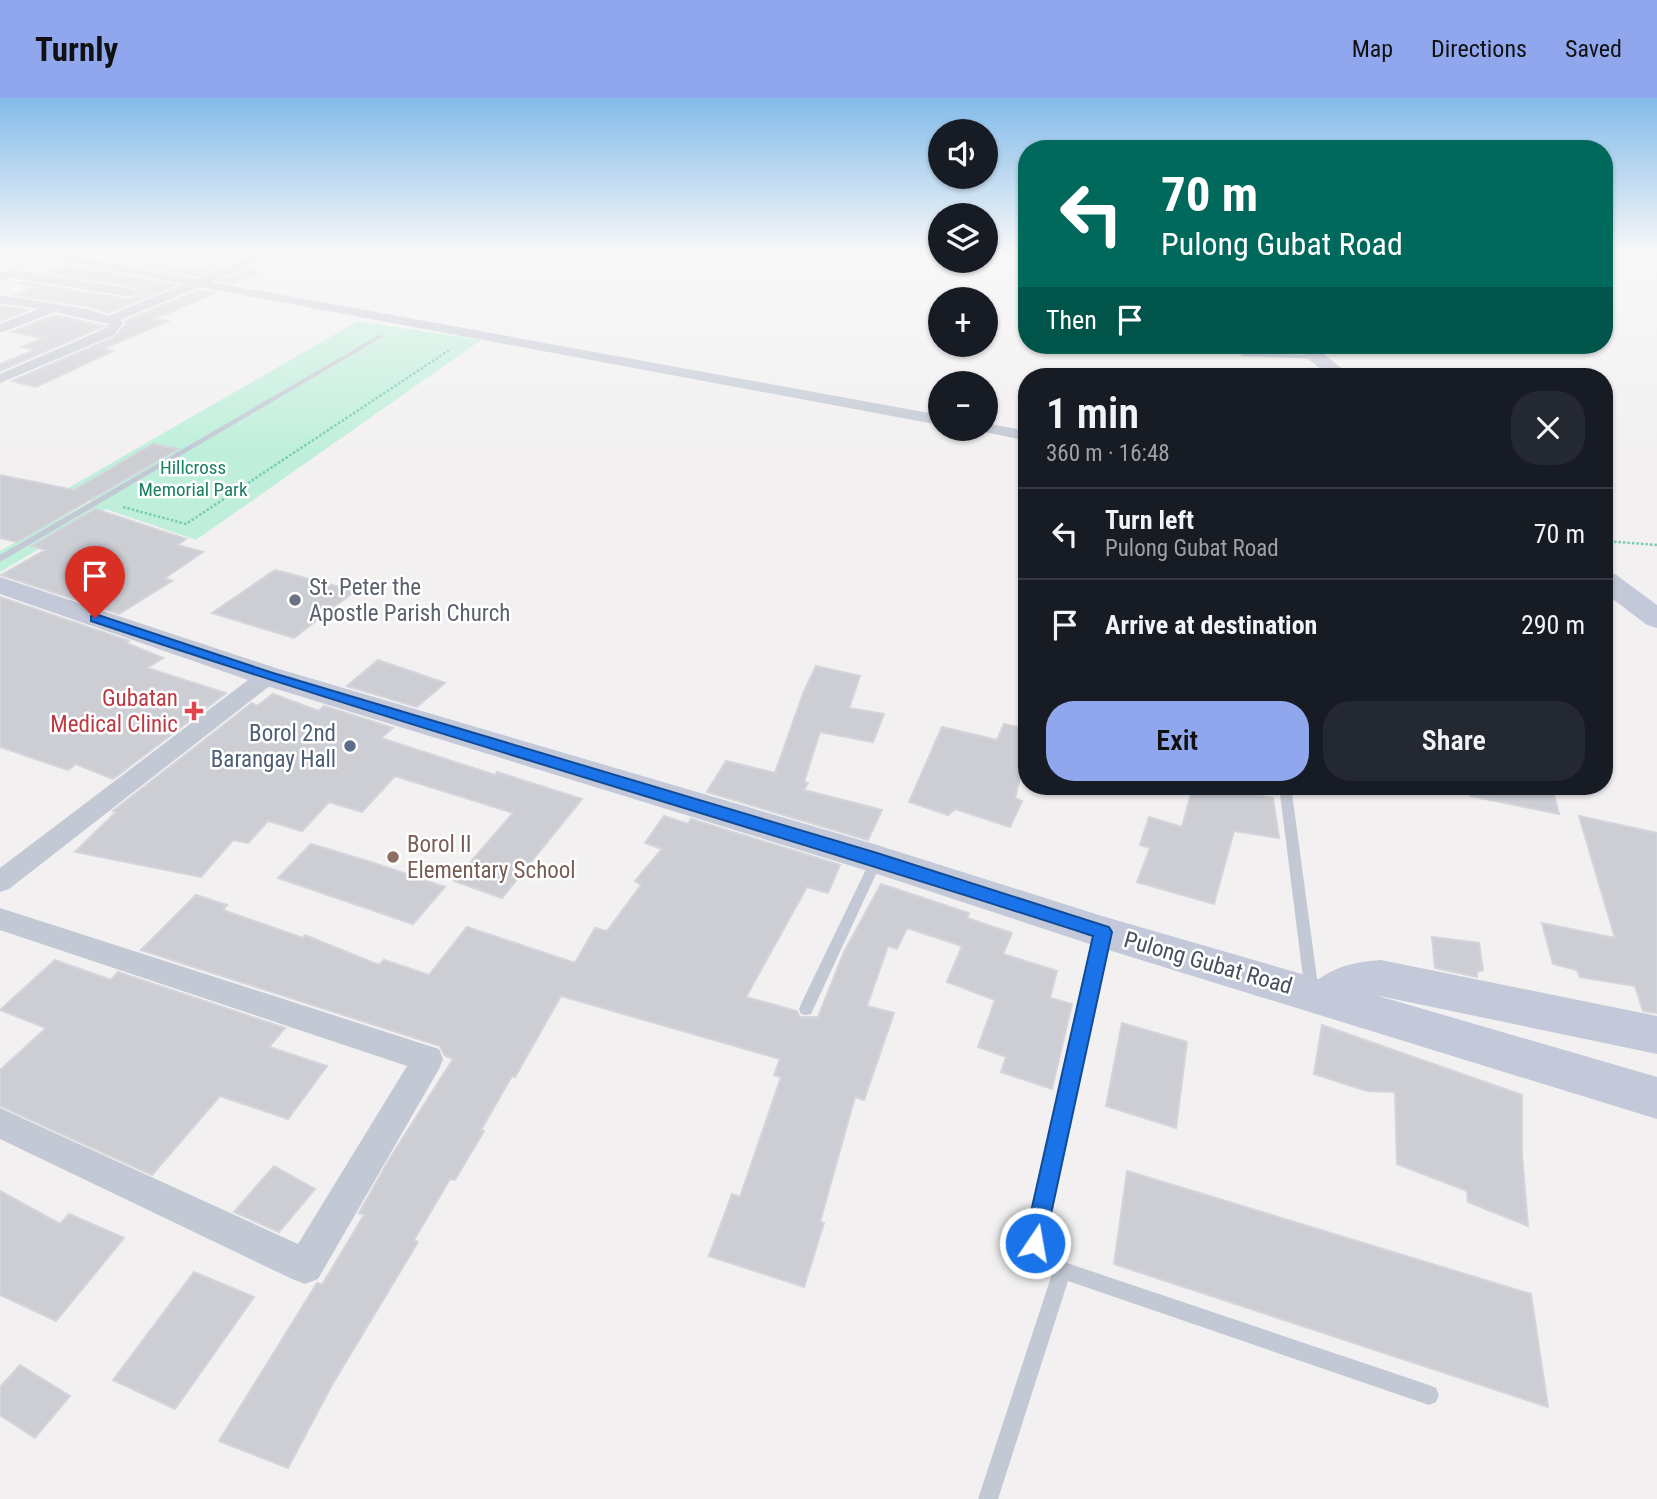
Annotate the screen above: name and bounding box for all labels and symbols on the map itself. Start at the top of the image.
park label: Hillcross Memorial Park [139,456,248,501]
pin [65,546,125,618]
place label: St. Peter the Apostle Parish Church [309,574,510,627]
marker: St. Peter the Apostle Parish Church [287,592,303,608]
place label: Gubatan Medical Clinic [50,685,178,738]
marker: Gubatan Medical Clinic [184,701,204,721]
place label: Borol 2nd Barangay Hall [211,720,336,773]
marker: Borol 2nd Barangay Hall [342,738,358,754]
place label: Borol II Elementary School [407,831,576,884]
marker: Borol II Elementary School [385,849,401,865]
street label: Pulong Gubat Road [1121,926,1295,1000]
position arrow [998,1206,1072,1280]

